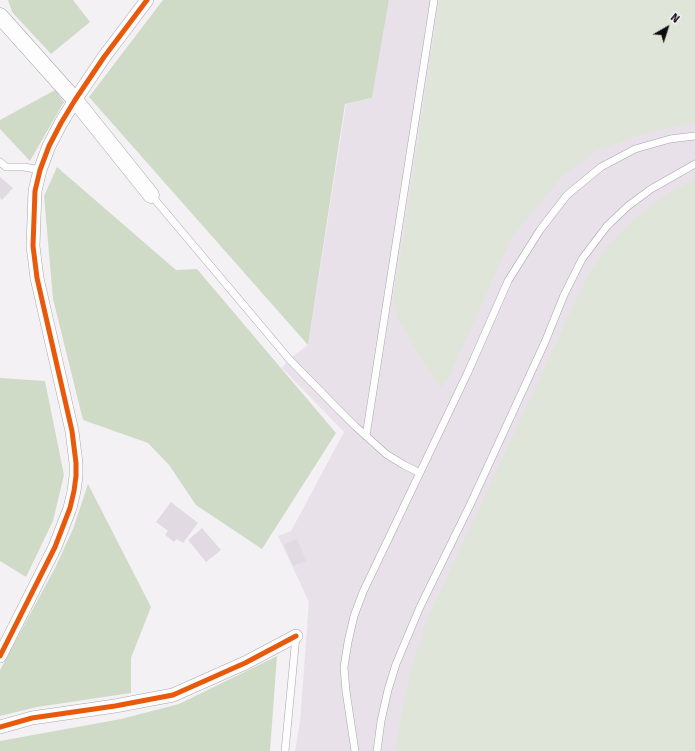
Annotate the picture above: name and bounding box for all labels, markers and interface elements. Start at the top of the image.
north arrow [647,8,687,48]
text: N [668,11,682,26]

